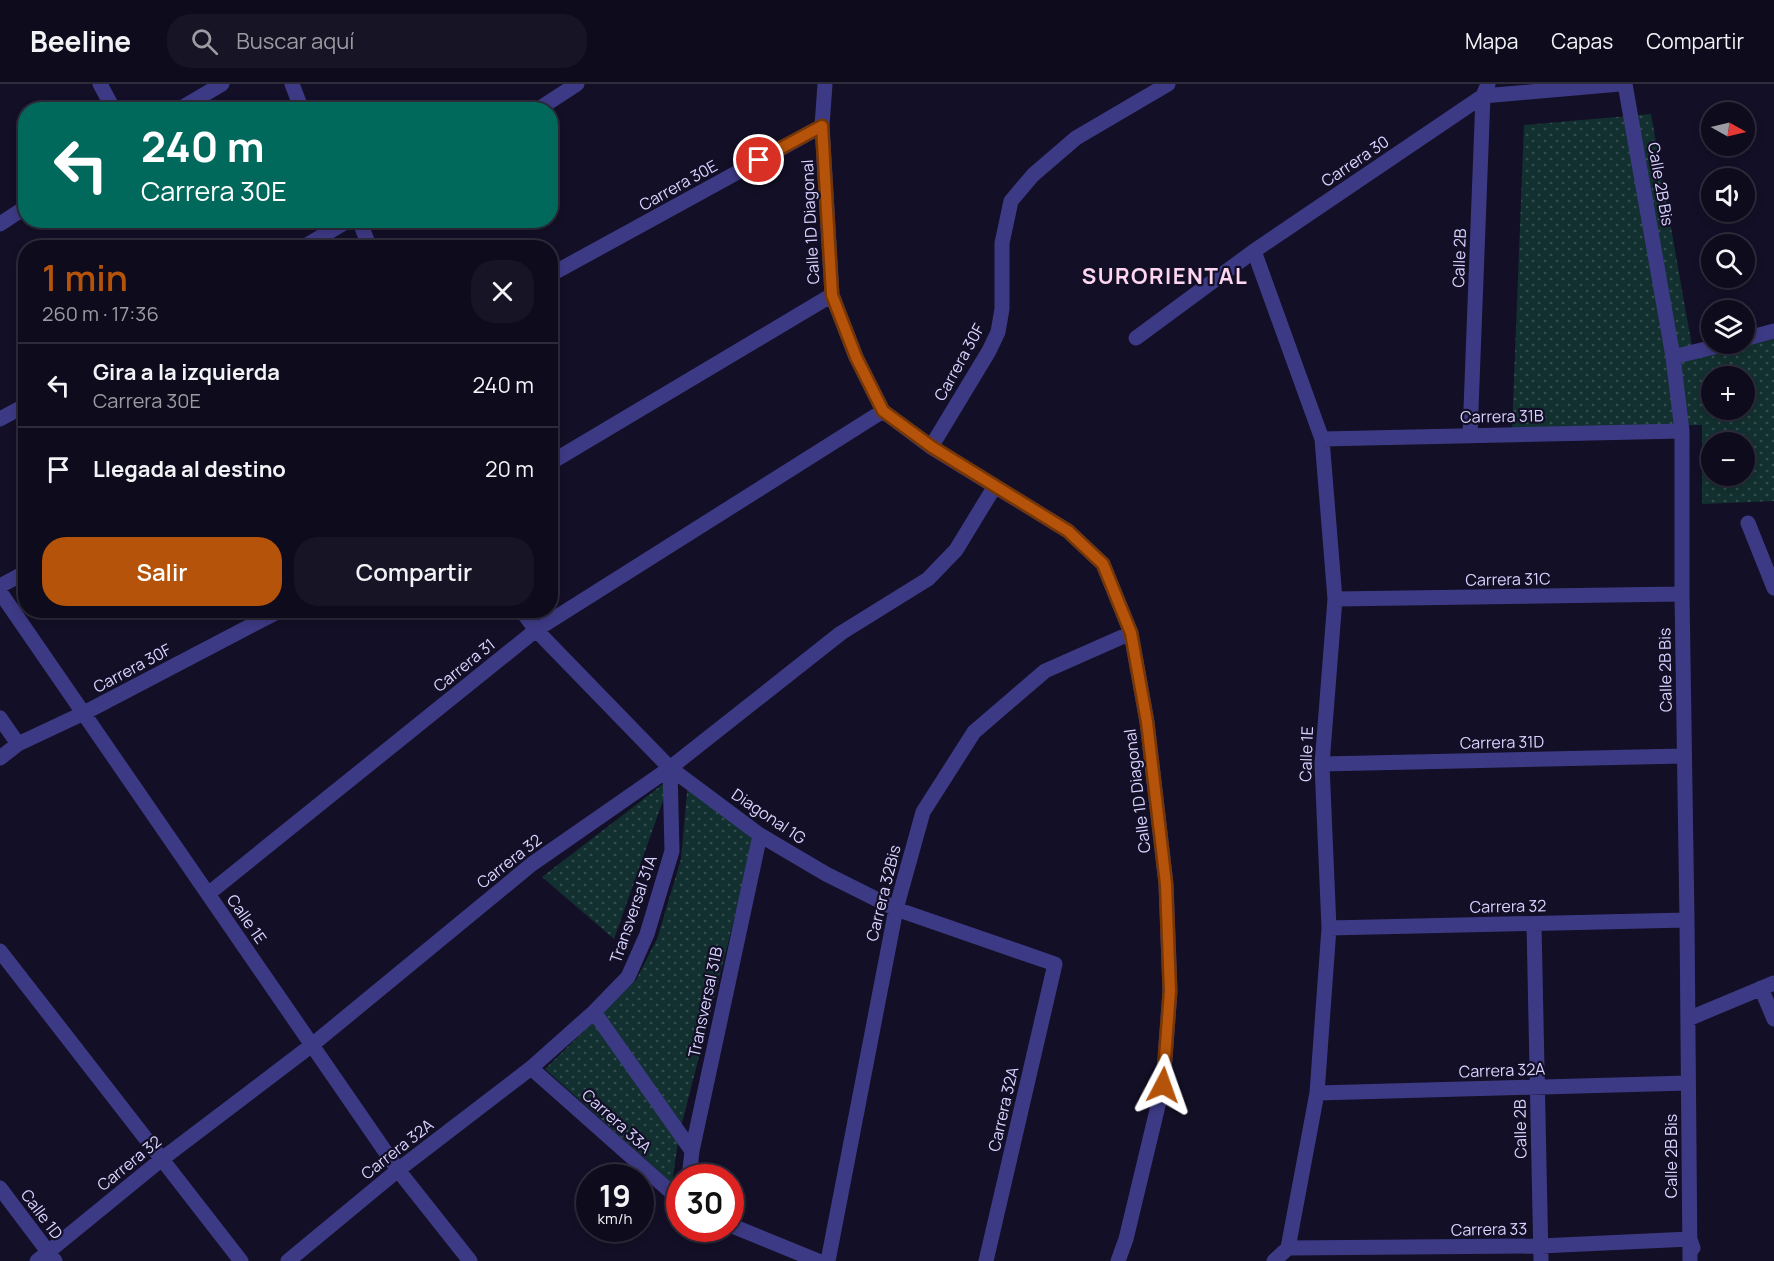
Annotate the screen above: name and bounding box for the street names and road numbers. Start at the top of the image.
street label: Carrera 30 [1317,130,1393,192]
street label: Calle 2B Bis [1643,141,1679,227]
street label: Carrera 30E [635,154,721,216]
street label: Calle 1D Diagonal [796,159,824,285]
street label: Calle 2B [1447,228,1471,288]
street label: Carrera 30F [929,319,989,405]
street label: Carrera 31B [1460,404,1544,428]
street label: Carrera 31C [1465,567,1551,591]
street label: Calle 2B Bis [1653,628,1677,712]
street label: Carrera 31 [428,633,500,697]
street label: Carrera 30F [89,638,175,698]
street label: Calle 1E [1294,726,1318,782]
street label: Calle 1D Diagonal [1118,728,1156,854]
street label: Carrera 31D [1460,730,1545,754]
street label: Diagonal 1G [728,783,810,849]
street label: Carrera 32 [472,829,546,893]
street label: Carrera 32Bis [860,843,906,943]
street label: Transversal 31A [604,852,662,966]
street label: Calle 1E [222,890,272,948]
street label: Carrera 32 [1470,894,1546,918]
street label: Transversal 31B [683,945,727,1059]
street label: Carrera 32A [1458,1057,1546,1083]
street label: Carrera 32A [983,1064,1023,1154]
street label: Carrera 33A [578,1084,656,1158]
street label: Calle 2B [1508,1099,1532,1159]
street label: Carrera 32A [356,1114,438,1184]
street label: Calle 2B Bis [1660,1114,1682,1198]
street label: Carrera 32 [92,1130,166,1196]
street label: Calle 1D [16,1184,68,1244]
street label: Carrera 33 [1451,1217,1527,1241]

